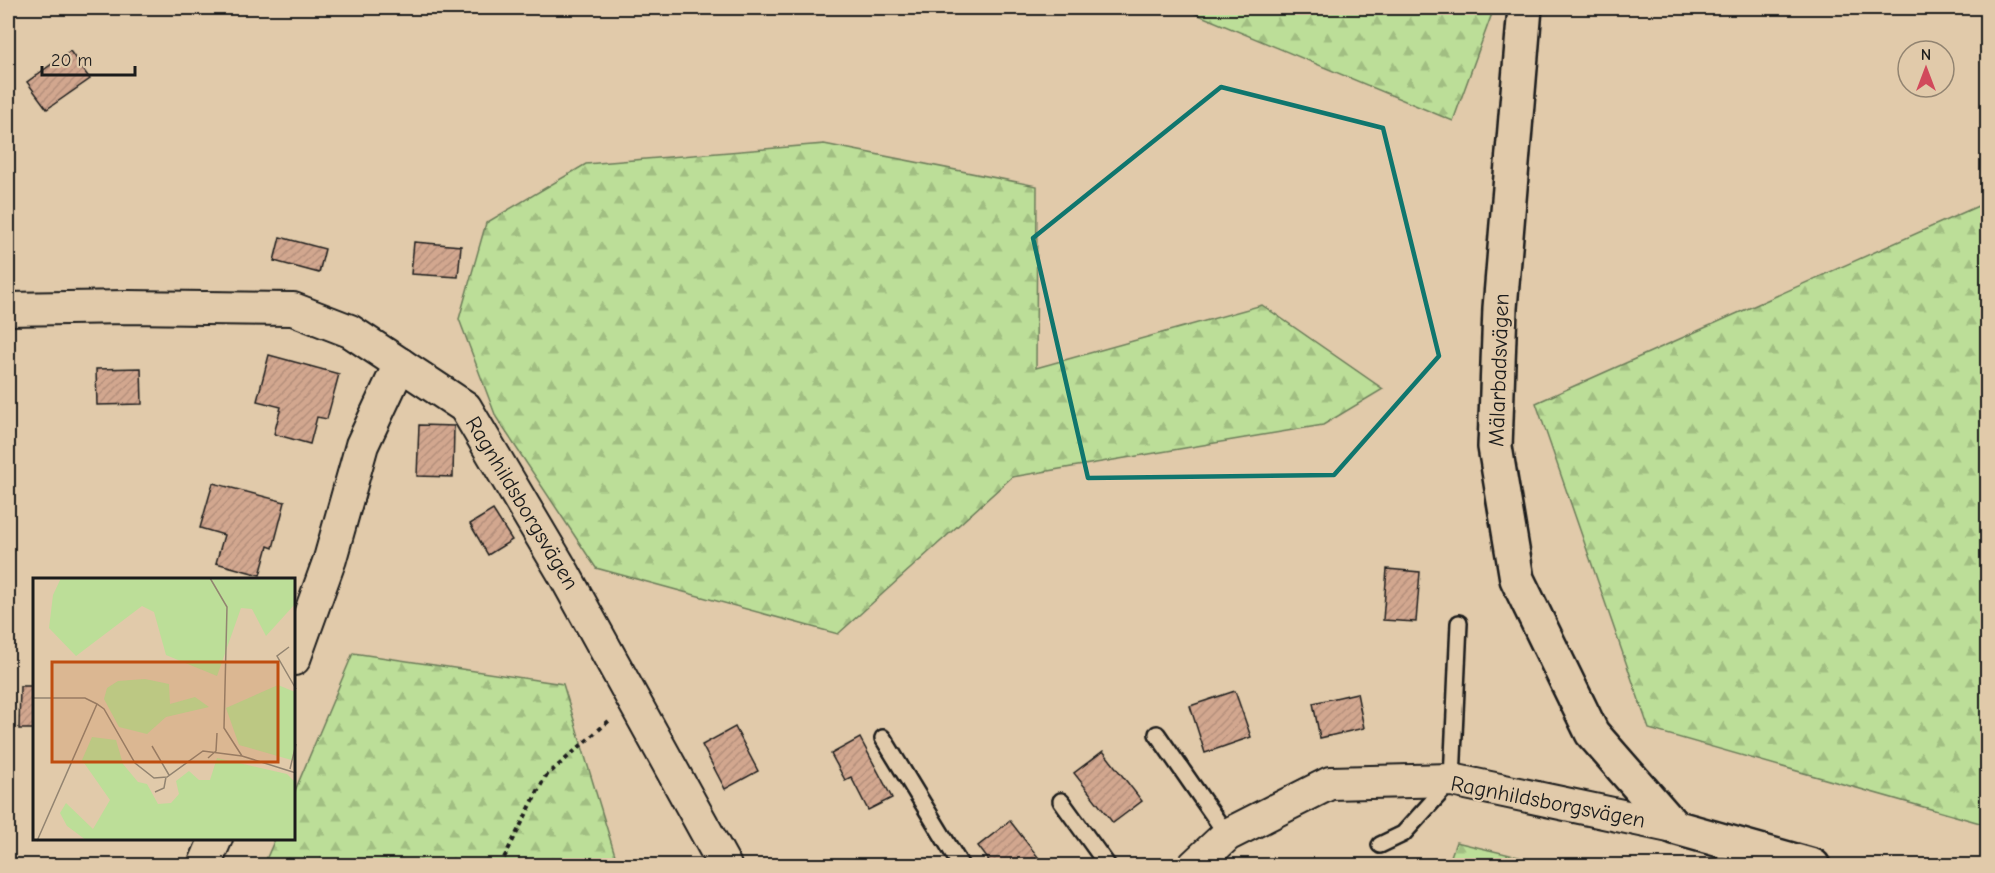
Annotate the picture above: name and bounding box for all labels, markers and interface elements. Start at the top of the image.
scale bar [42,39,135,77]
north arrow [1896,39,1956,99]
text: N [1921,46,1931,64]
text: 20 m [51,50,92,71]
street label: Mälarbadsvägen [1483,293,1515,447]
street label: Ragnhildsborgsvägen [460,412,584,594]
inset map [33,578,296,840]
street label: Ragnhildsborgsvägen [1448,770,1648,834]

